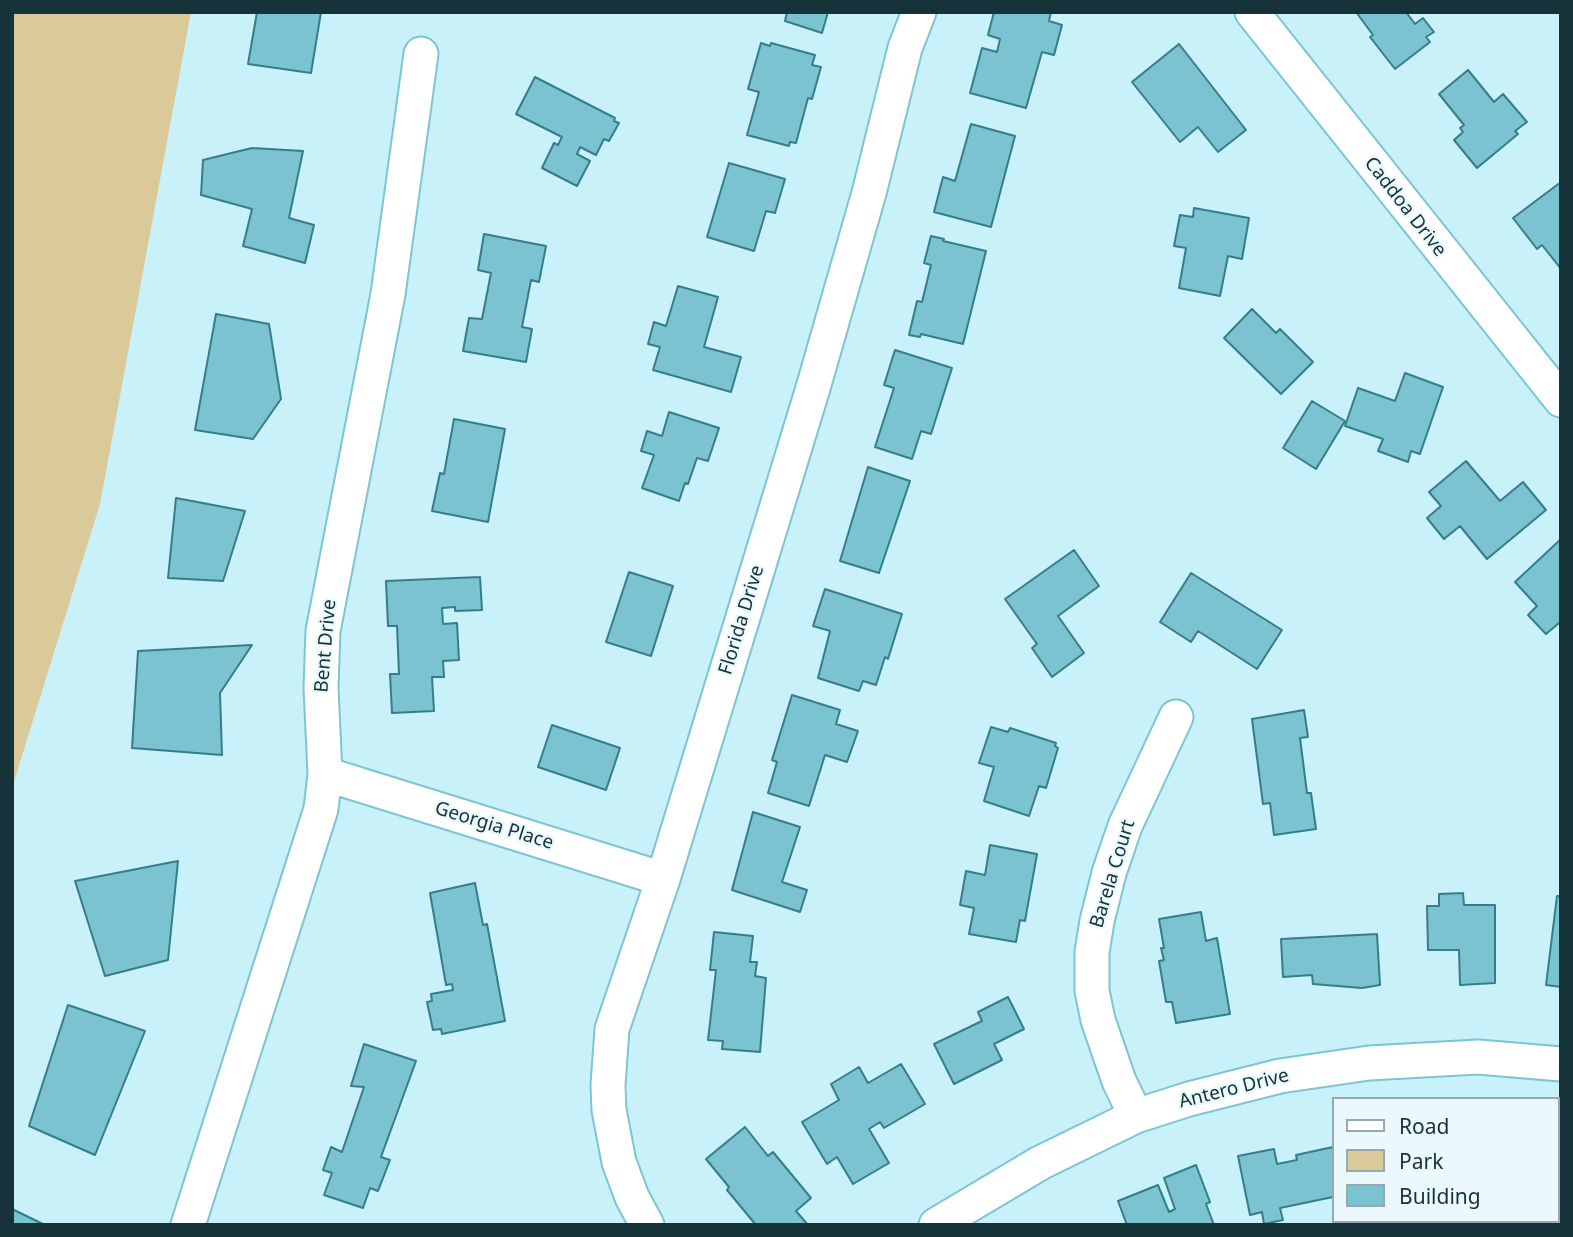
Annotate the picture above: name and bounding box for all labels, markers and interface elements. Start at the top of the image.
street label: Caddoa Drive [1359,153,1451,261]
street label: Florida Drive [715,563,769,677]
street label: Bent Drive [311,598,341,694]
street label: Georgia Place [432,797,556,855]
street label: Barela Court [1086,817,1140,931]
street label: Antero Drive [1177,1064,1291,1114]
legend [1332,1097,1559,1223]
text: Road [1399,1112,1449,1140]
text: Park [1399,1147,1443,1175]
text: Building [1399,1182,1481,1210]

